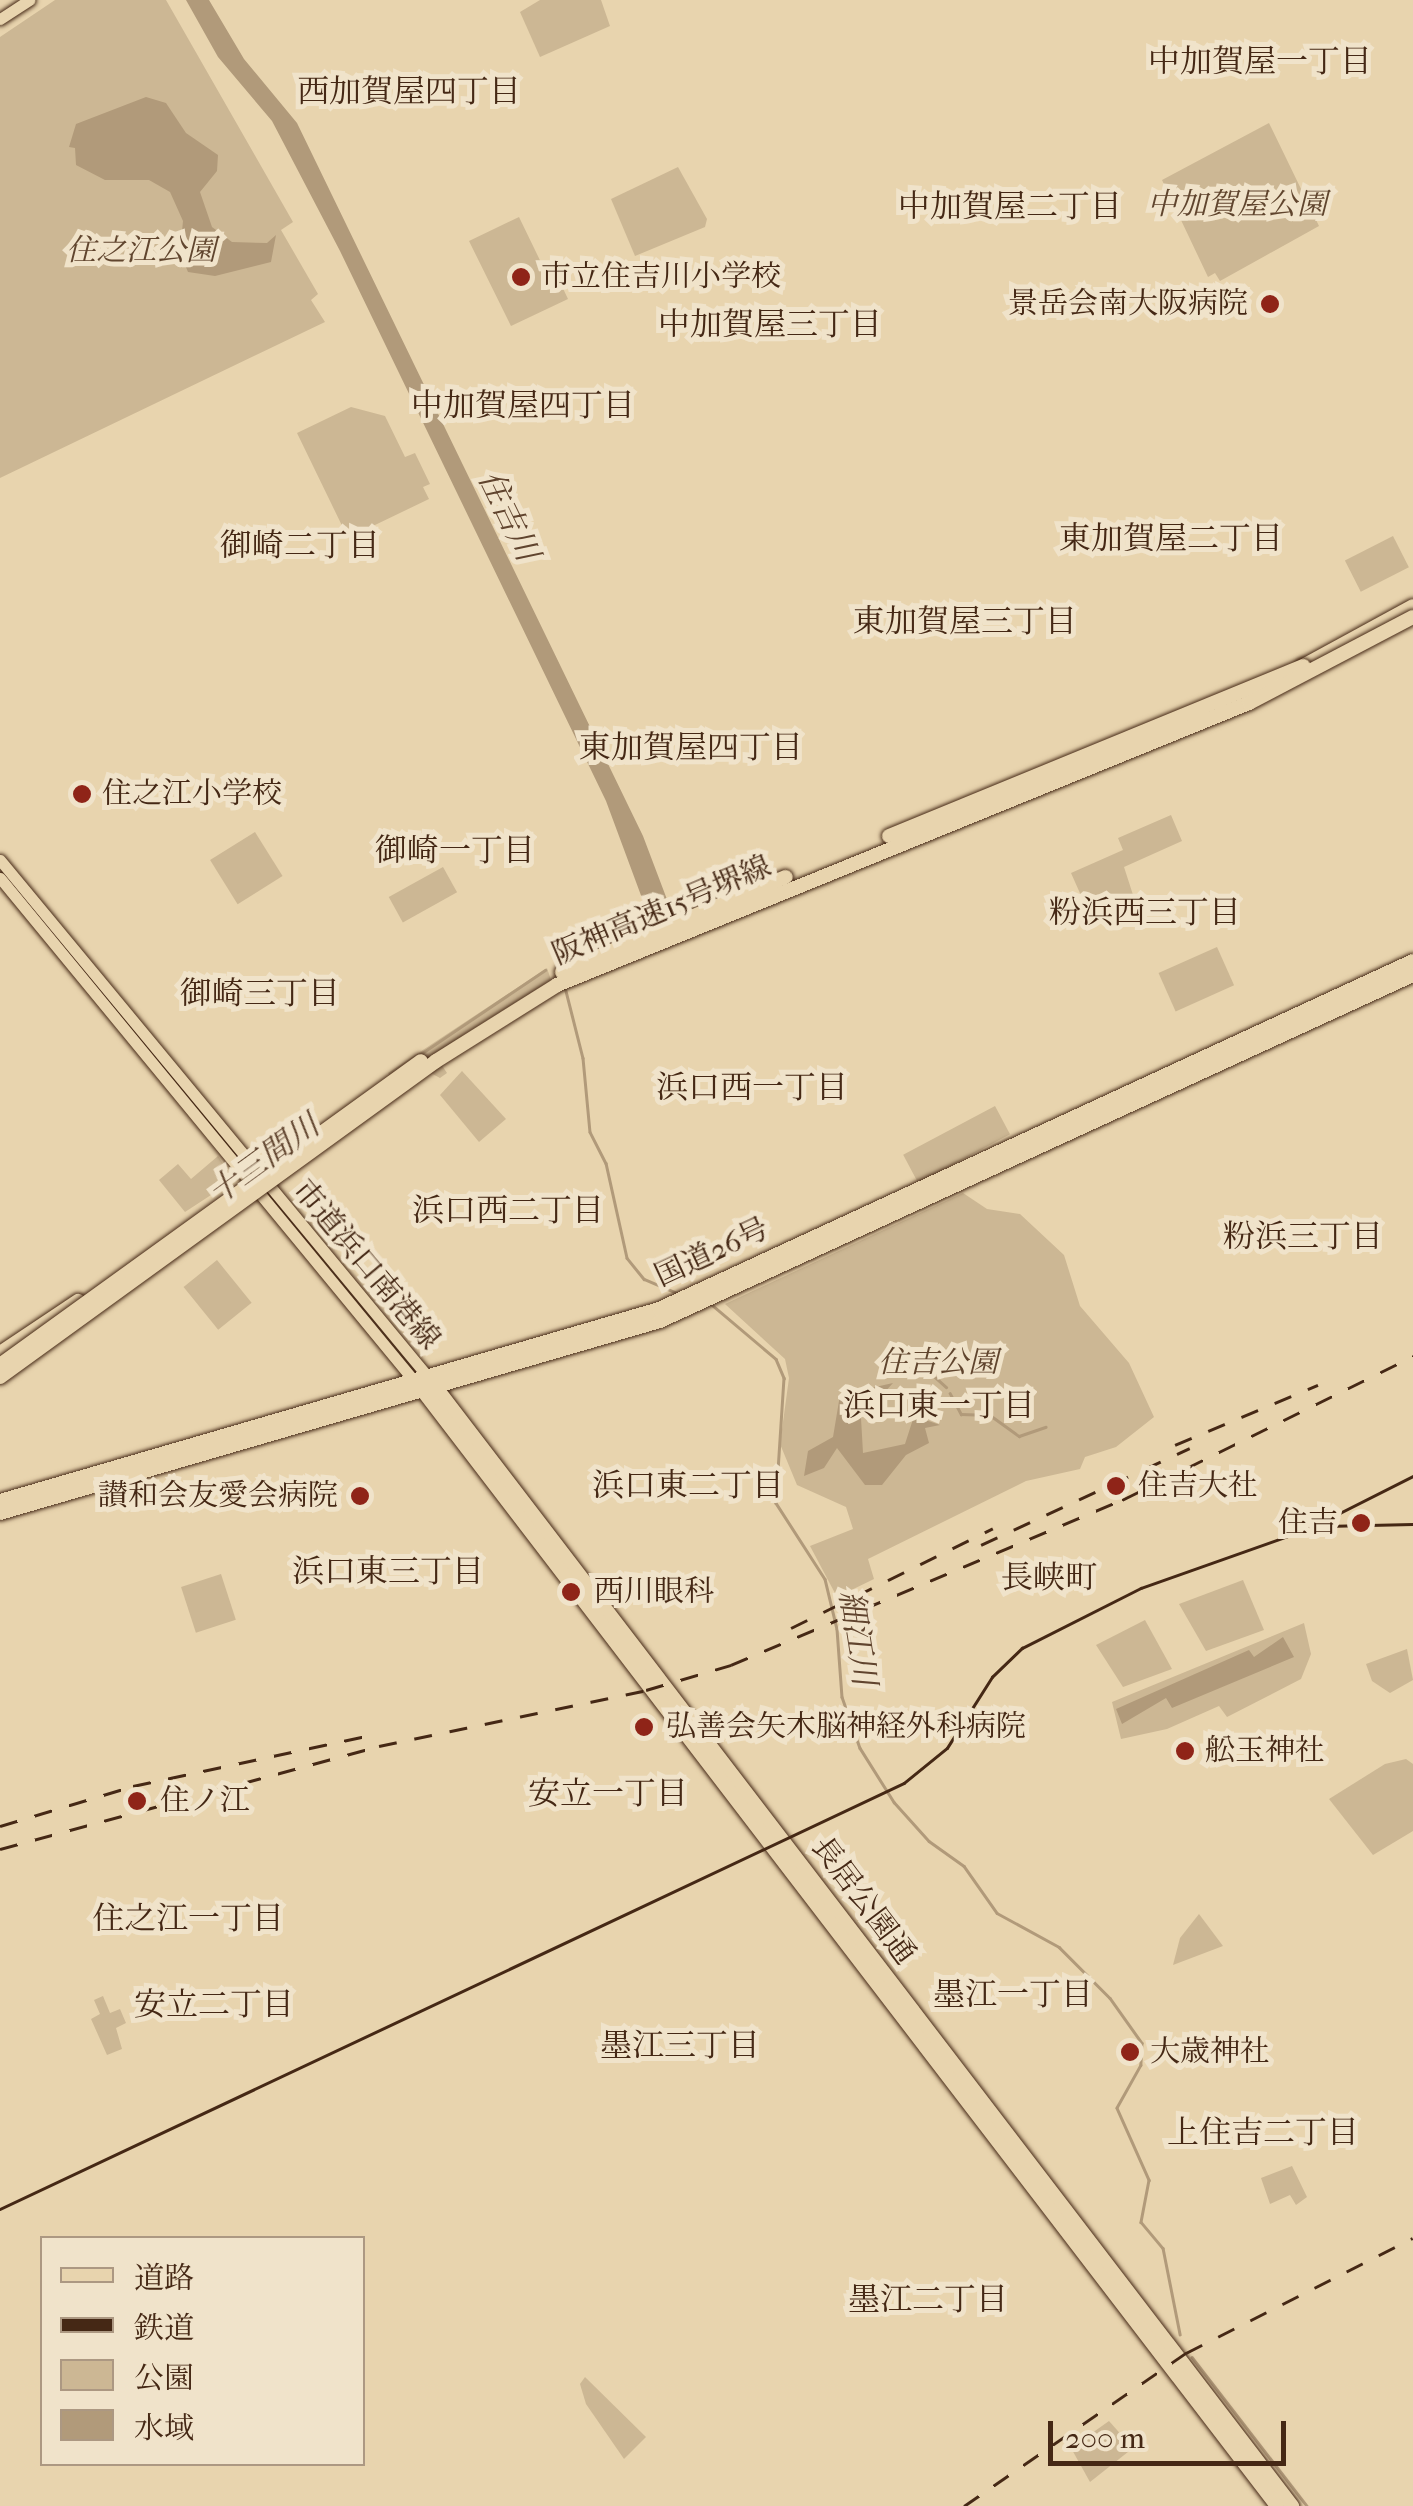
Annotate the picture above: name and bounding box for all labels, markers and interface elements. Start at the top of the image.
district label: 中加賀屋一丁目 [1148,43,1372,81]
district label: 西加賀屋四丁目 [297,73,521,111]
park label: 中加賀屋公園 [1147,187,1327,223]
district label: 中加賀屋二丁目 [898,188,1122,226]
park label: 住之江公園 [66,233,216,269]
place label: 市立住吉川小学校 [541,259,781,295]
marker: 市立住吉川小学校 [510,266,532,288]
place label: 景岳会南大阪病院 [1008,286,1248,322]
marker: 景岳会南大阪病院 [1257,291,1283,317]
district label: 中加賀屋三丁目 [658,306,882,344]
district label: 中加賀屋四丁目 [411,387,635,425]
water label: 住吉川 [470,464,546,568]
district label: 東加賀屋二丁目 [1059,520,1283,558]
district label: 御崎二丁目 [220,527,380,565]
district label: 東加賀屋三丁目 [853,603,1077,641]
district label: 東加賀屋四丁目 [579,729,803,767]
place label: 住之江小学校 [102,776,282,812]
marker: 住之江小学校 [71,783,93,805]
district label: 御崎一丁目 [375,832,535,870]
street label: 阪神高速15号堺線 [547,849,777,973]
district label: 粉浜西三丁目 [1049,894,1241,932]
district label: 御崎三丁目 [180,975,340,1013]
district label: 浜口西一丁目 [656,1069,848,1107]
water label: 十三間川 [201,1107,327,1213]
street label: 市道浜口南港線 [285,1173,447,1357]
district label: 浜口西二丁目 [412,1192,604,1230]
street label: 国道26号 [649,1211,775,1295]
district label: 粉浜三丁目 [1223,1218,1383,1256]
park label: 住吉公園 [878,1345,998,1381]
district label: 浜口東一丁目 [843,1387,1035,1425]
district label: 浜口東二丁目 [592,1467,784,1505]
place label: 住吉大社 [1138,1468,1258,1504]
marker: 住吉大社 [1103,1473,1129,1499]
place label: 讃和会友愛会病院 [98,1478,338,1514]
marker: 讃和会友愛会病院 [347,1483,373,1509]
place label: 住吉 [1278,1505,1338,1541]
marker: 住吉 [1348,1510,1374,1536]
district label: 浜口東三丁目 [292,1553,484,1591]
district label: 長峡町 [1001,1559,1097,1597]
place label: 西川眼科 [594,1574,714,1610]
marker: 西川眼科 [558,1579,584,1605]
water label: 細江川 [831,1588,883,1688]
place label: 弘善会矢木脳神経外科病院 [666,1709,1026,1745]
marker: 弘善会矢木脳神経外科病院 [631,1714,657,1740]
place label: 舩玉神社 [1205,1733,1325,1769]
marker: 舩玉神社 [1174,1740,1196,1762]
district label: 安立一丁目 [528,1775,688,1813]
place label: 住ノ江 [160,1783,250,1819]
marker: 住ノ江 [124,1788,150,1814]
street label: 長居公園通 [803,1830,923,1972]
district label: 住之江一丁目 [92,1900,284,1938]
district label: 墨江一丁目 [933,1976,1093,2014]
district label: 安立二丁目 [134,1986,294,2024]
district label: 墨江三丁目 [600,2027,760,2065]
place label: 大歳神社 [1150,2034,1270,2070]
marker: 大歳神社 [1119,2041,1141,2063]
district label: 上住吉二丁目 [1167,2114,1359,2152]
legend [40,2236,365,2466]
text: 道路 [134,2261,194,2296]
district label: 墨江二丁目 [848,2281,1008,2319]
text: 鉄道 [134,2311,194,2346]
text: 公園 [134,2361,194,2396]
scale bar [1053,2401,1290,2463]
text: 水域 [134,2411,194,2446]
text: 200 m [1065,2421,1145,2456]

